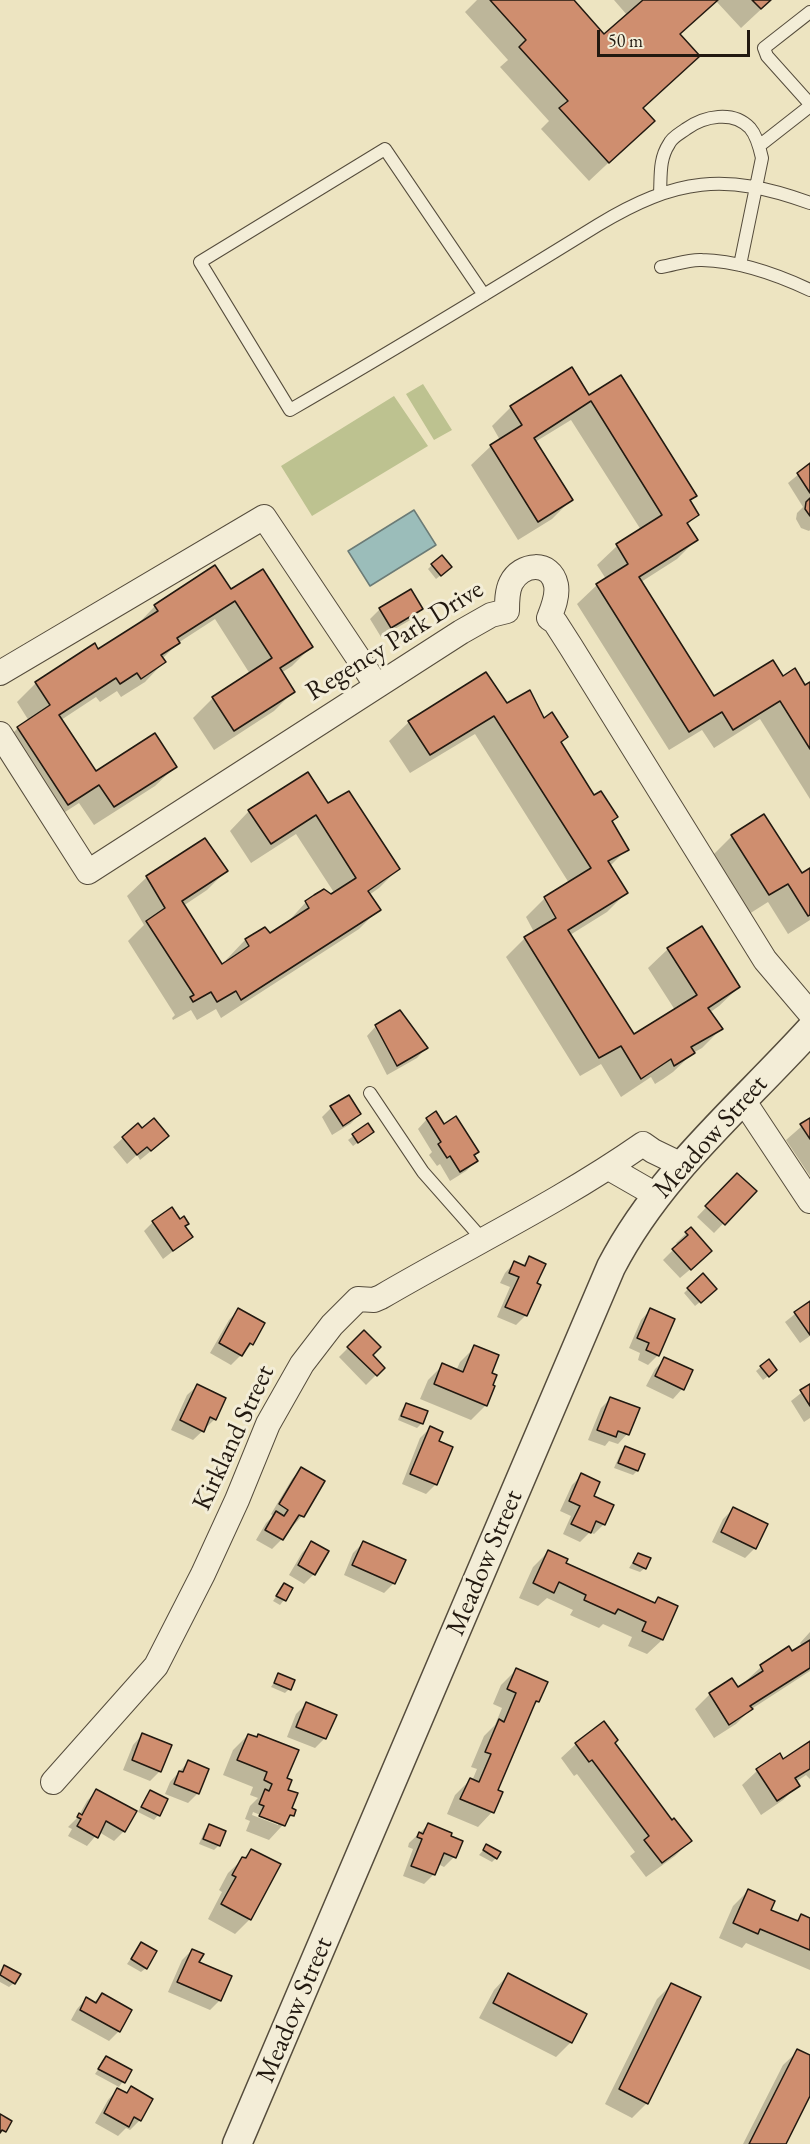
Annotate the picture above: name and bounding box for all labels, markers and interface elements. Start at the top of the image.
scale bar [600,18,753,56]
text: 50 m [608,29,643,52]
street label: Regency Park Drive [300,573,490,709]
street label: Meadow Street [647,1069,775,1205]
street label: Kirkland Street [186,1360,282,1516]
street label: Meadow Street [440,1485,530,1641]
street label: Meadow Street [250,1932,340,2088]

